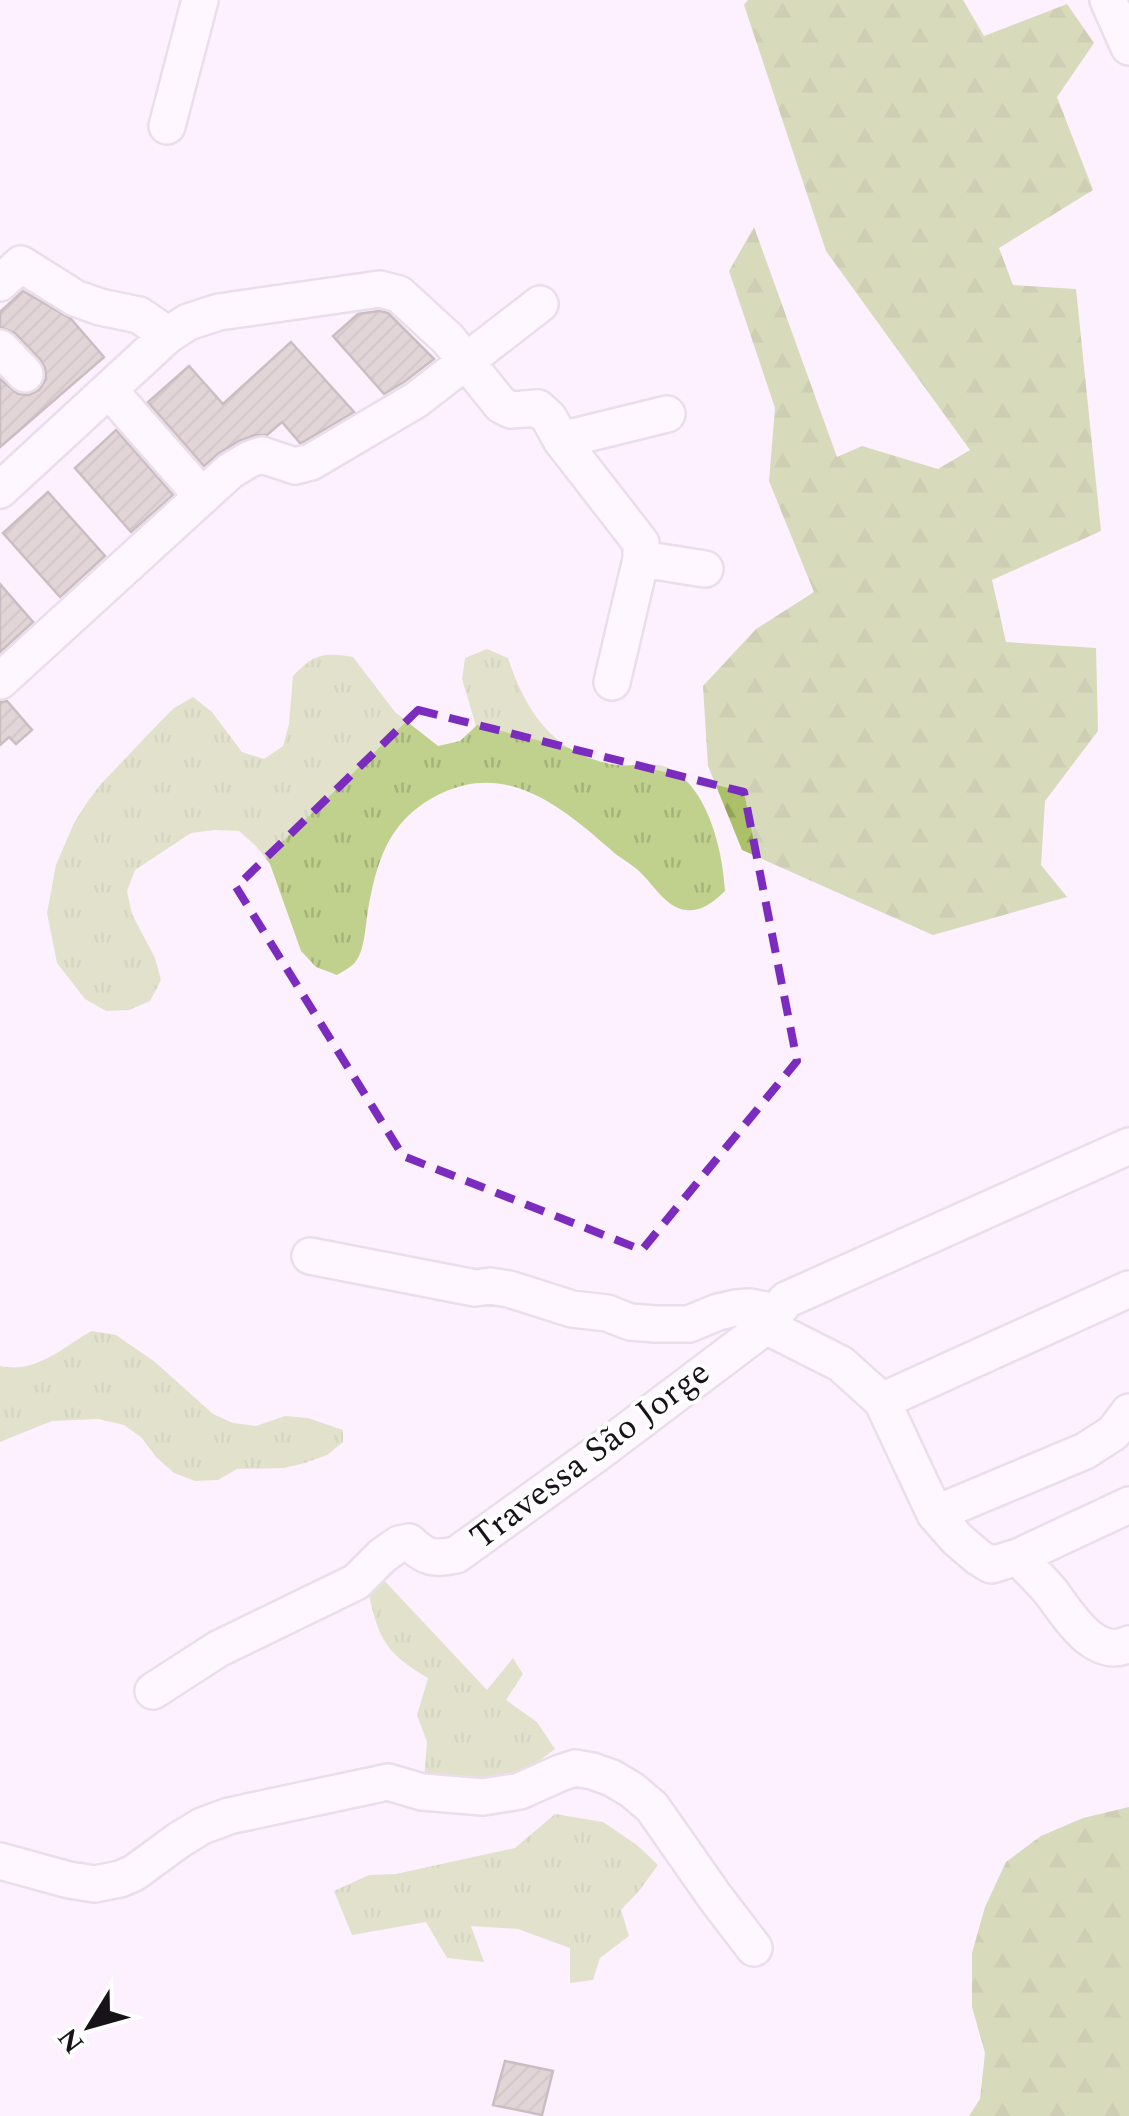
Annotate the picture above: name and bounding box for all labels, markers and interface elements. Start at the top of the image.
street label: Travessa São Jorge [459,1347,721,1563]
north arrow [40,1976,140,2076]
text: N [47,2018,95,2062]

